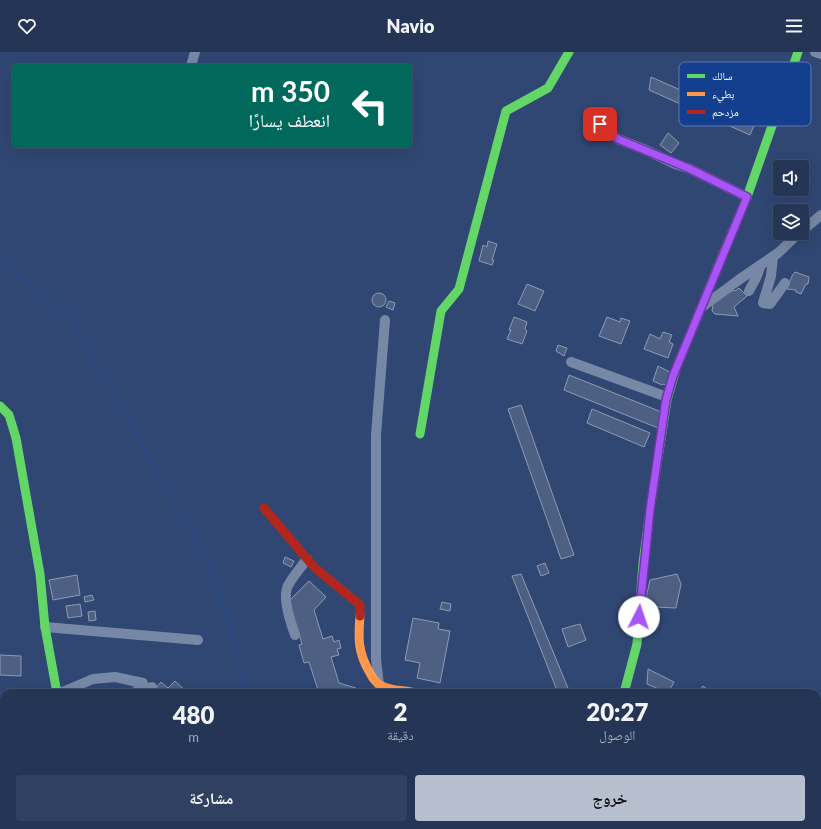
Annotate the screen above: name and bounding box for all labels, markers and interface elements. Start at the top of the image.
icon: heart [16,15,38,37]
text: Navio [387,15,434,37]
icon: menu [783,15,805,37]
legend [679,62,811,126]
text: سالك [712,69,732,82]
text: 350 m [251,74,330,108]
icon: left [344,80,396,132]
text: بطيء [712,87,734,103]
text: مزدحم [712,105,739,120]
pin [583,107,617,141]
text: انعطف يسارًا [249,109,330,131]
icon: arrive [589,113,611,135]
map controls [773,160,809,240]
button: sound [773,160,809,196]
button: layers [773,204,809,240]
position arrow [618,596,660,638]
text: 2 [393,697,407,726]
text: 20:27 [586,697,648,726]
text: 480 [173,700,214,729]
text: دقيقة [387,727,414,743]
text: الوصول [599,727,635,743]
text: m [188,729,199,745]
button: مشاركة [16,775,407,821]
button: خروج [415,775,805,821]

